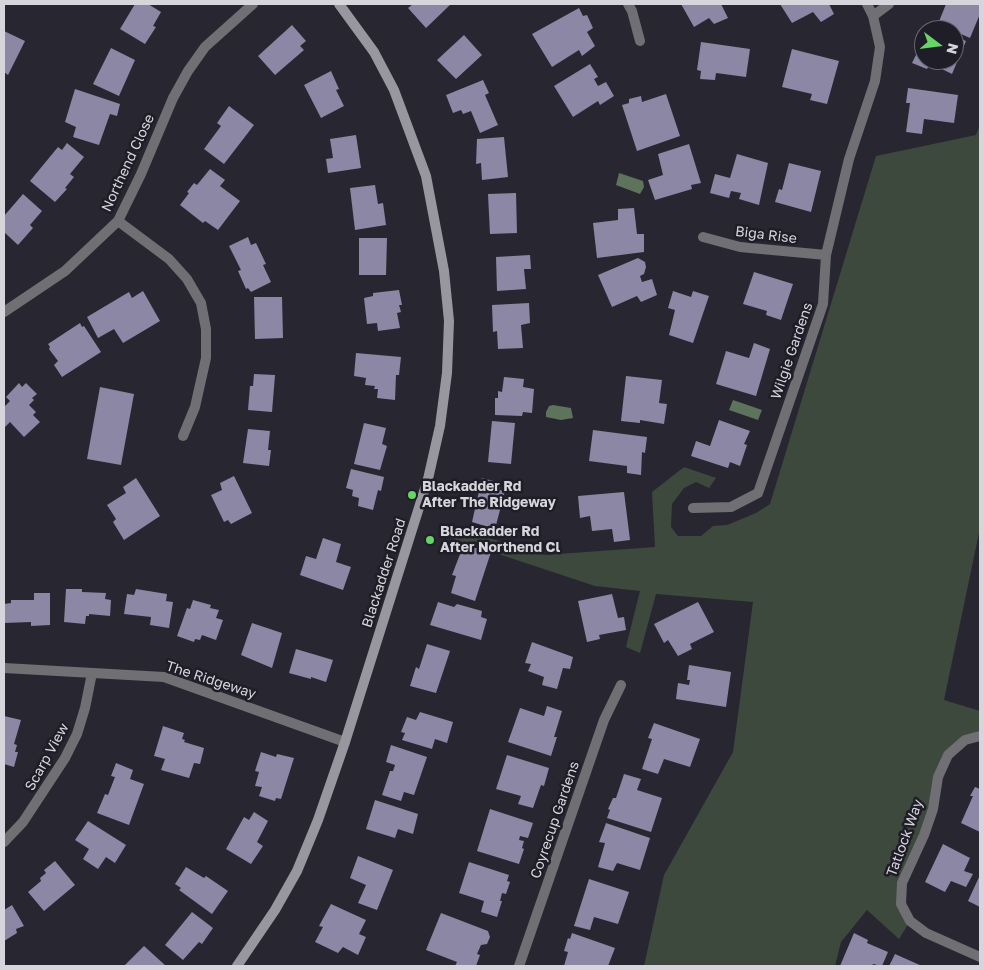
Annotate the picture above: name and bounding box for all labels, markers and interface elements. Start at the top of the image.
north arrow [914,20,964,70]
text: N [943,41,963,56]
street label: Northend Close [98,112,158,214]
street label: Biga Rise [734,223,798,247]
street label: Wilgie Gardens [768,300,816,402]
place label: Blackadder Rd After The Ridgeway [422,479,556,512]
marker: Blackadder Rd After The Ridgeway [406,489,418,501]
street label: Blackadder Road [358,516,410,630]
place label: Blackadder Rd After Northend Cl [440,524,560,556]
marker: Blackadder Rd After Northend Cl [424,534,436,546]
street label: The Ridgeway [164,658,258,702]
street label: Scarp View [22,720,72,794]
street label: Coyrecup Gardens [527,759,583,881]
street label: Tatlock Way [883,797,927,879]

